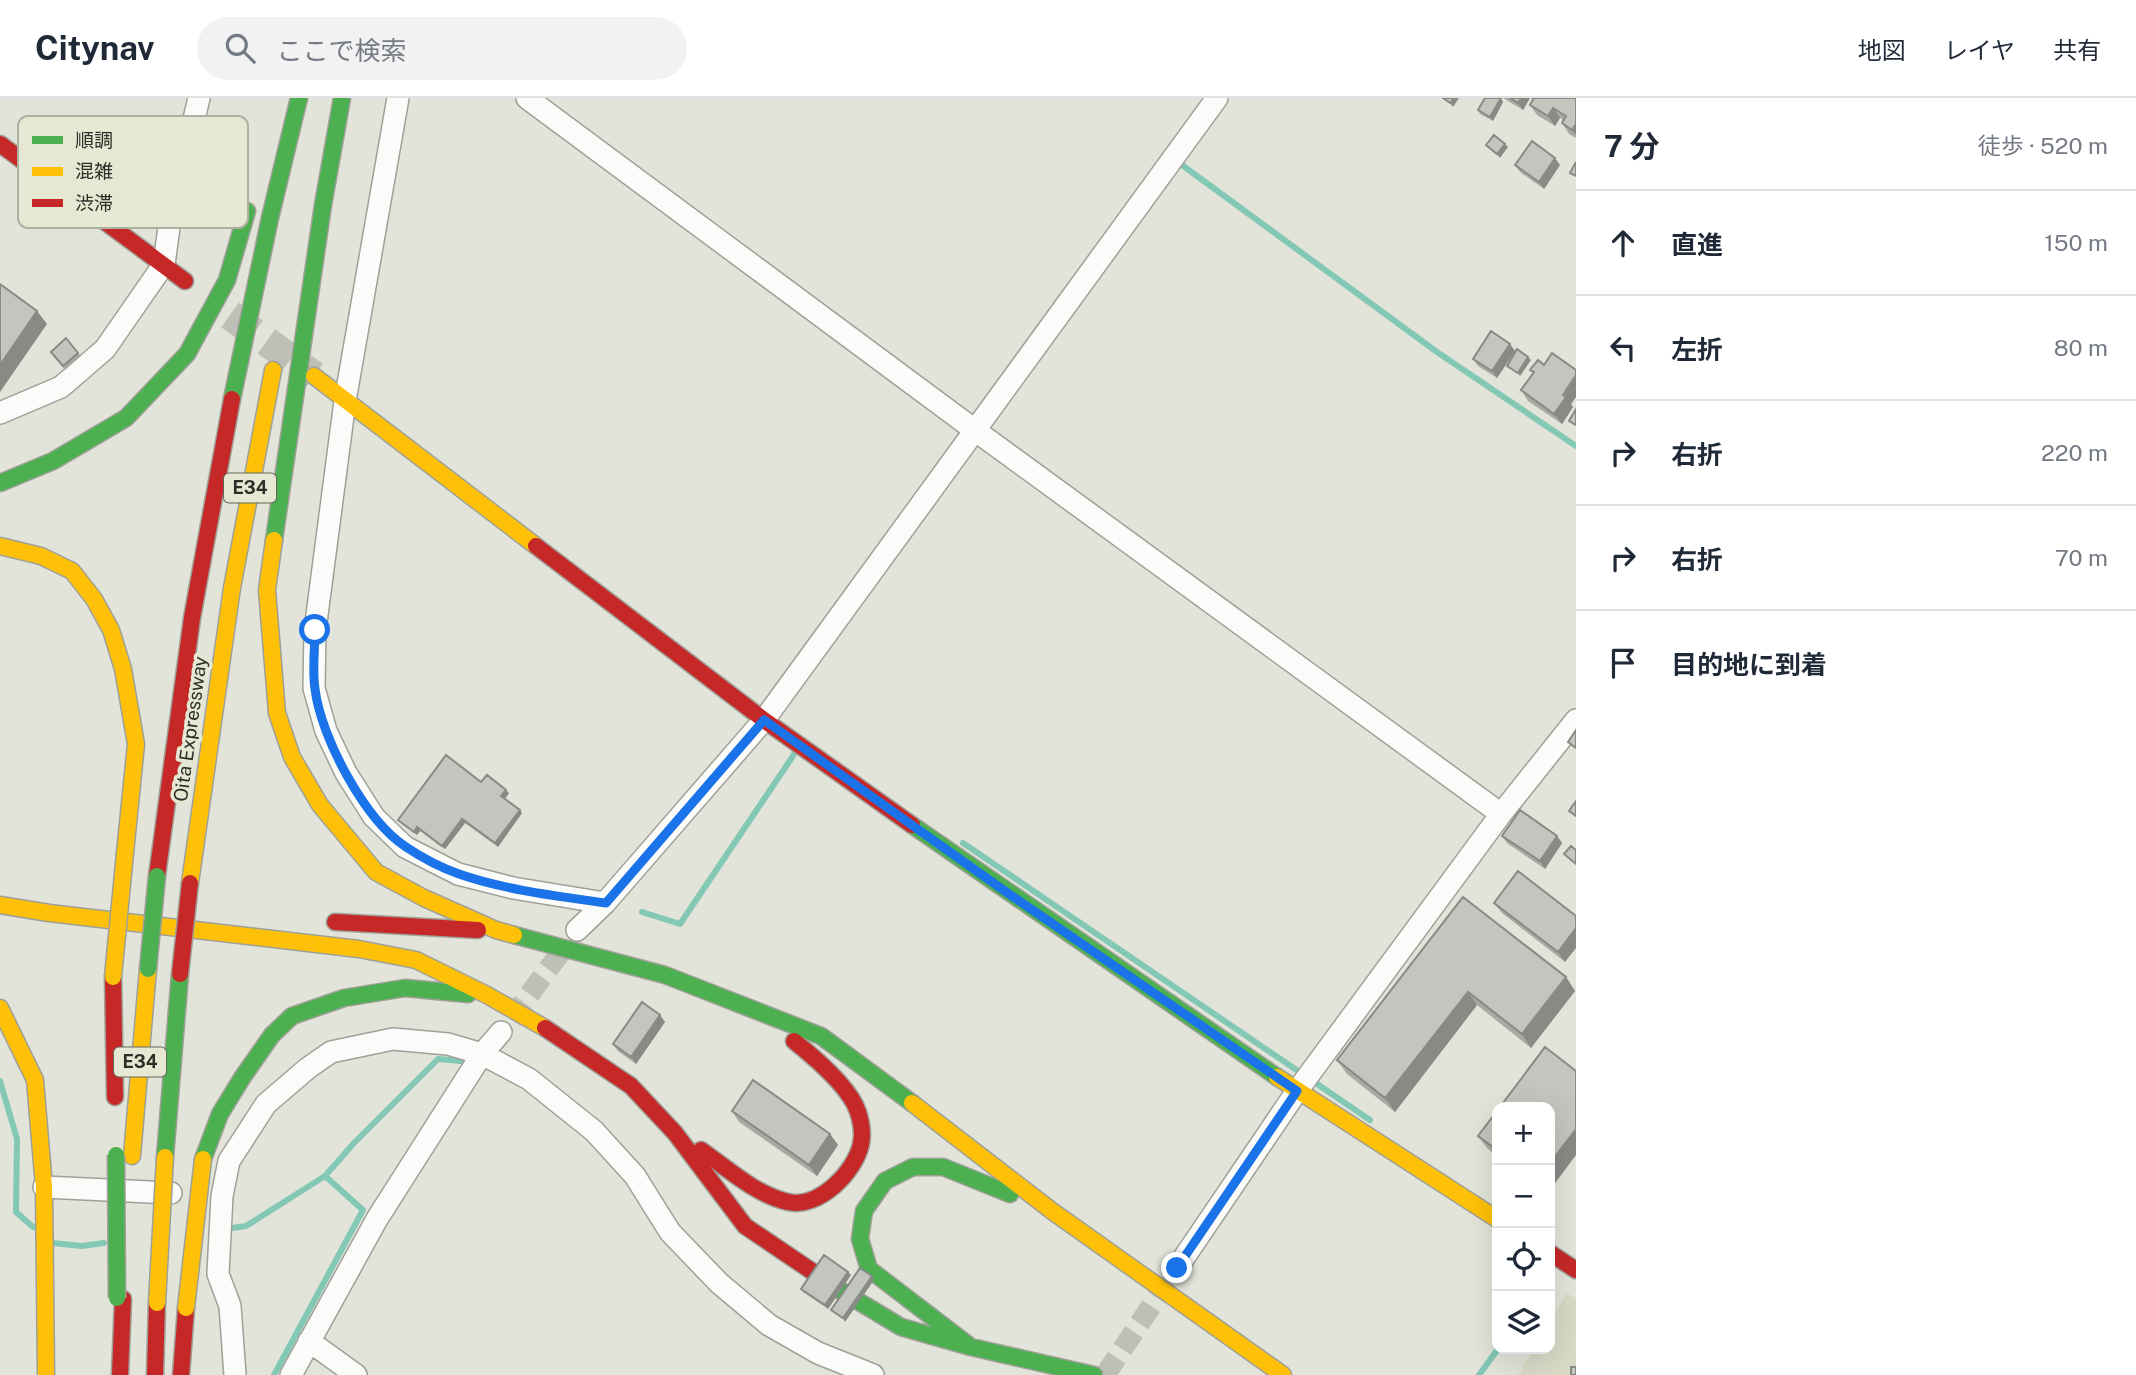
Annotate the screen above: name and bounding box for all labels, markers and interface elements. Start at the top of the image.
search box [197,17,687,80]
text: Citynav [35,29,155,67]
icon: search [221,29,259,67]
text: ここで検索 [277,35,407,66]
text: 地図 [1858,36,1906,64]
text: レイヤ [1944,36,2015,64]
text: 共有 [2053,36,2101,64]
legend [18,116,248,228]
text: 7 分 [1604,128,1660,164]
text: 順調 [75,129,113,151]
text: 徒歩 · 520 m [1978,132,2108,159]
text: 混雑 [75,160,113,182]
text: 渋滞 [75,192,113,214]
icon: ahead [1604,224,1642,262]
text: 直進 [1671,229,1723,260]
text: 150 m [2044,229,2108,256]
icon: left [1604,329,1642,367]
text: 左折 [1671,334,1723,365]
text: 80 m [2054,334,2108,361]
icon: right [1604,434,1642,472]
text: 右折 [1671,439,1723,470]
text: 220 m [2041,439,2108,466]
road number: E34 [224,474,276,502]
icon: right [1604,539,1642,577]
text: 右折 [1671,544,1723,575]
text: 70 m [2055,544,2108,571]
route start [299,614,330,645]
icon: arrive [1604,644,1642,682]
text: 目的地に到着 [1671,649,1827,680]
street label: Oita Expressway [169,655,211,803]
road number: E34 [114,1048,166,1077]
map controls [1492,1102,1555,1354]
button: + [1492,1102,1555,1165]
button: − [1492,1165,1555,1228]
button: locate [1492,1228,1555,1291]
route end [1161,1252,1192,1283]
button: layers [1492,1291,1555,1354]

